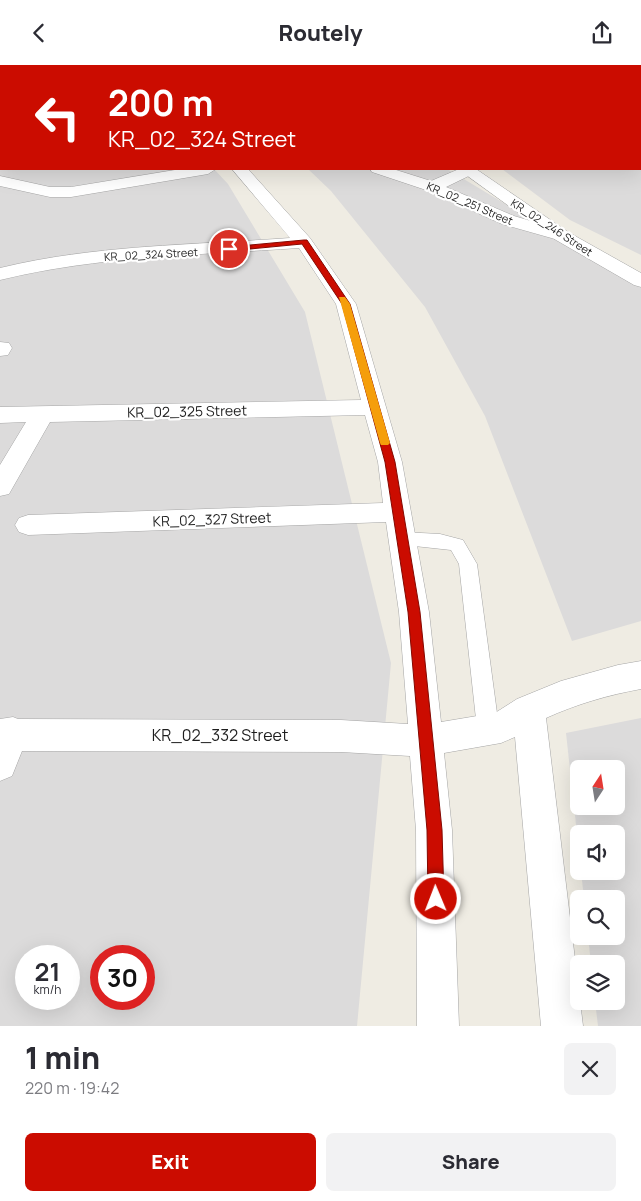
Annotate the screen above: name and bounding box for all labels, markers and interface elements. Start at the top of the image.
text: Routely [278,18,363,48]
icon: back [25,19,53,47]
icon: share [588,19,616,47]
text: 200 m [108,79,213,127]
icon: left [25,85,90,150]
text: KR_02_324 Street [108,124,296,154]
street label: KR_02_251 Street [425,178,515,228]
street label: KR_02_246 Street [508,195,596,259]
pin [208,228,250,270]
icon: arrive [215,235,243,263]
street label: KR_02_324 Street [104,244,198,264]
street label: KR_02_325 Street [127,400,247,422]
street label: KR_02_327 Street [152,507,272,531]
street label: KR_02_332 Street [152,724,288,746]
north arrow [570,760,625,815]
map controls [570,760,625,1010]
button: sound [570,825,625,880]
position arrow [409,872,461,924]
button: search [570,890,625,945]
speed limit sign: 30 [90,945,155,1010]
text: 21 [35,954,60,989]
button: layers [570,955,625,1010]
text: km/h [34,981,61,998]
text: 1 min [25,1037,100,1078]
button: close [564,1043,616,1095]
text: 220 m · 19:42 [25,1077,119,1099]
button: Exit [25,1133,316,1191]
button: Share [326,1133,616,1191]

